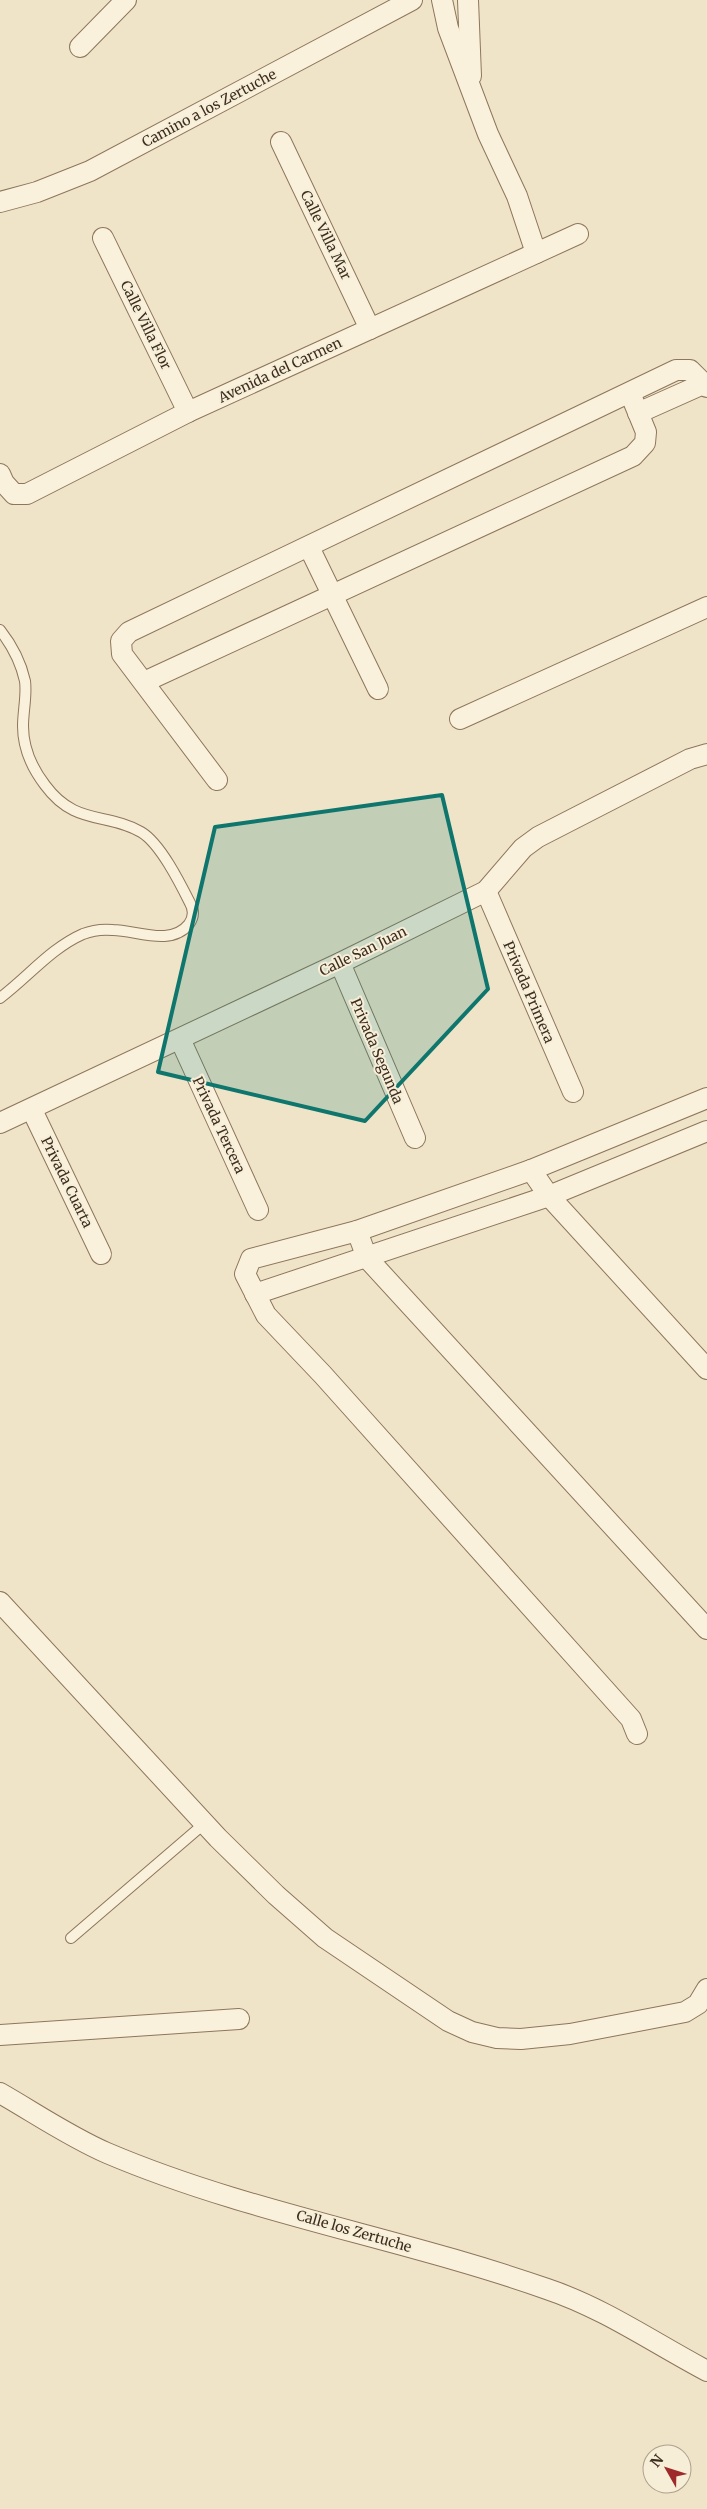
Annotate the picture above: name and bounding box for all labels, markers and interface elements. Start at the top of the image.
street label: Camino a los Zertuche [139,65,279,151]
street label: Calle Villa Mar [297,187,355,283]
street label: Calle Villa Flor [117,278,175,372]
street label: Avenida del Carmen [214,333,345,407]
street label: Calle San Juan [316,922,410,980]
street label: Privada Primera [499,938,559,1046]
street label: Privada Segunda [347,995,408,1107]
street label: Privada Tercera [189,1074,250,1177]
street label: Privada Cuarta [37,1134,97,1231]
street label: Calle los Zertuche [294,2206,414,2256]
north arrow [642,2444,692,2494]
text: N [646,2451,667,2471]

